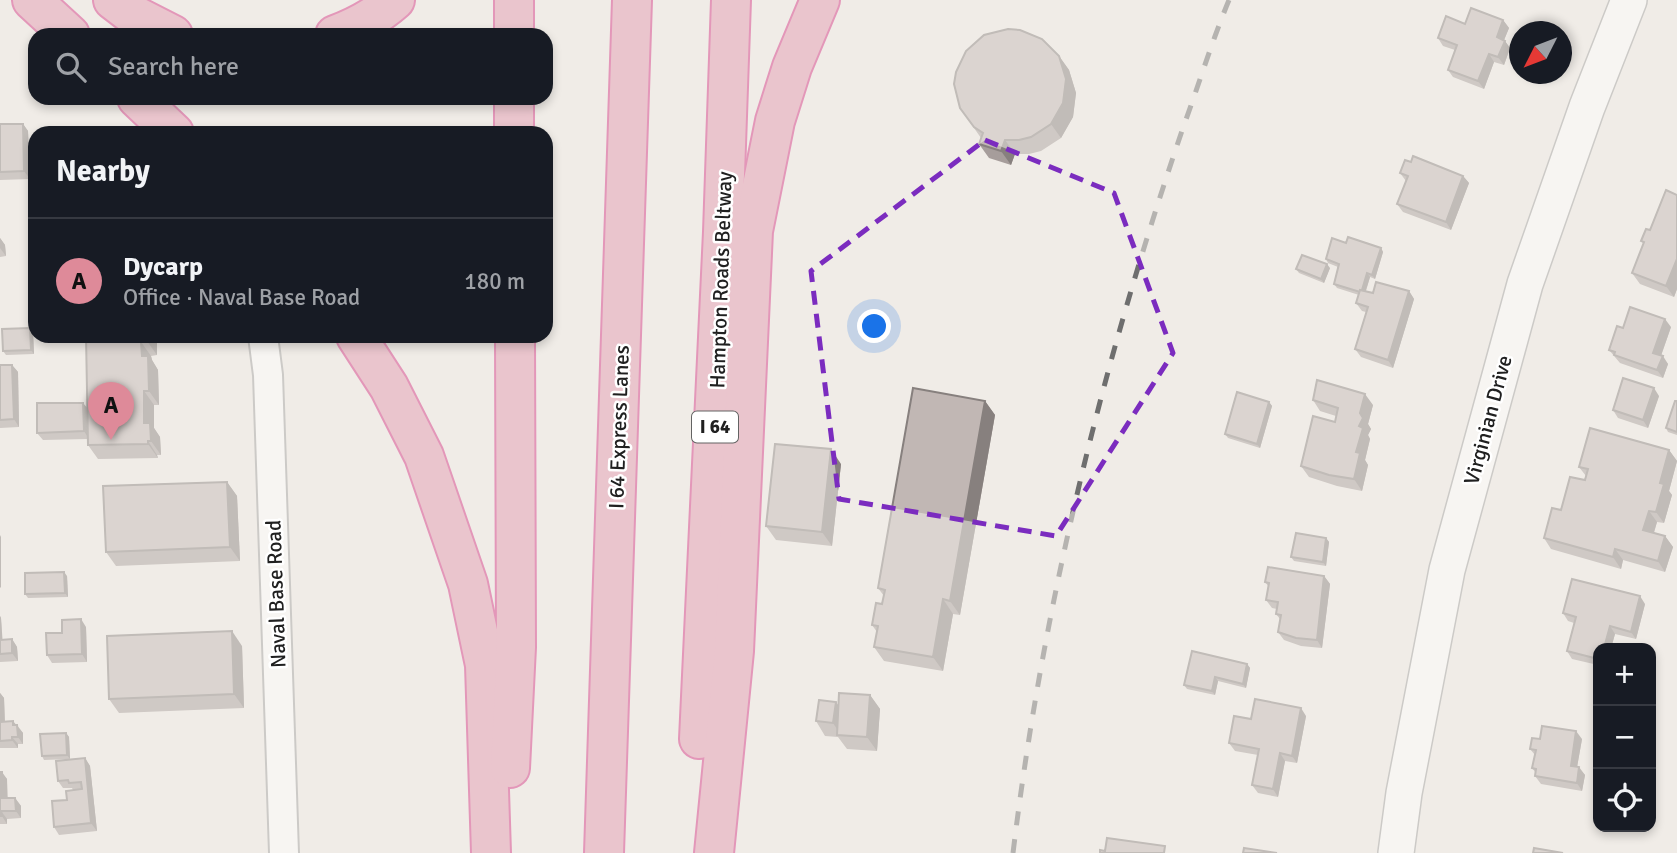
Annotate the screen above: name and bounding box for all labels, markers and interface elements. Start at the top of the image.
north arrow [1509,21,1572,84]
search box [28,28,553,105]
icon: search [52,48,90,86]
text: Search here [108,51,239,83]
text: Nearby [56,153,150,190]
street label: Hampton Roads Beltway [704,171,738,389]
text: Dycarp [123,251,203,283]
text: A [72,267,86,296]
text: 180 m [464,267,525,296]
text: Office · Naval Base Road [123,283,360,312]
your location [857,309,891,343]
street label: I 64 Express Lanes [603,345,635,509]
street label: Virginian Drive [1458,352,1518,488]
pin: A [88,382,134,440]
road number: I 64 [692,412,738,442]
street label: Naval Base Road [260,520,292,668]
map controls [1593,643,1656,832]
button: + [1593,643,1656,706]
button: − [1593,706,1656,769]
button: locate [1593,769,1656,832]

